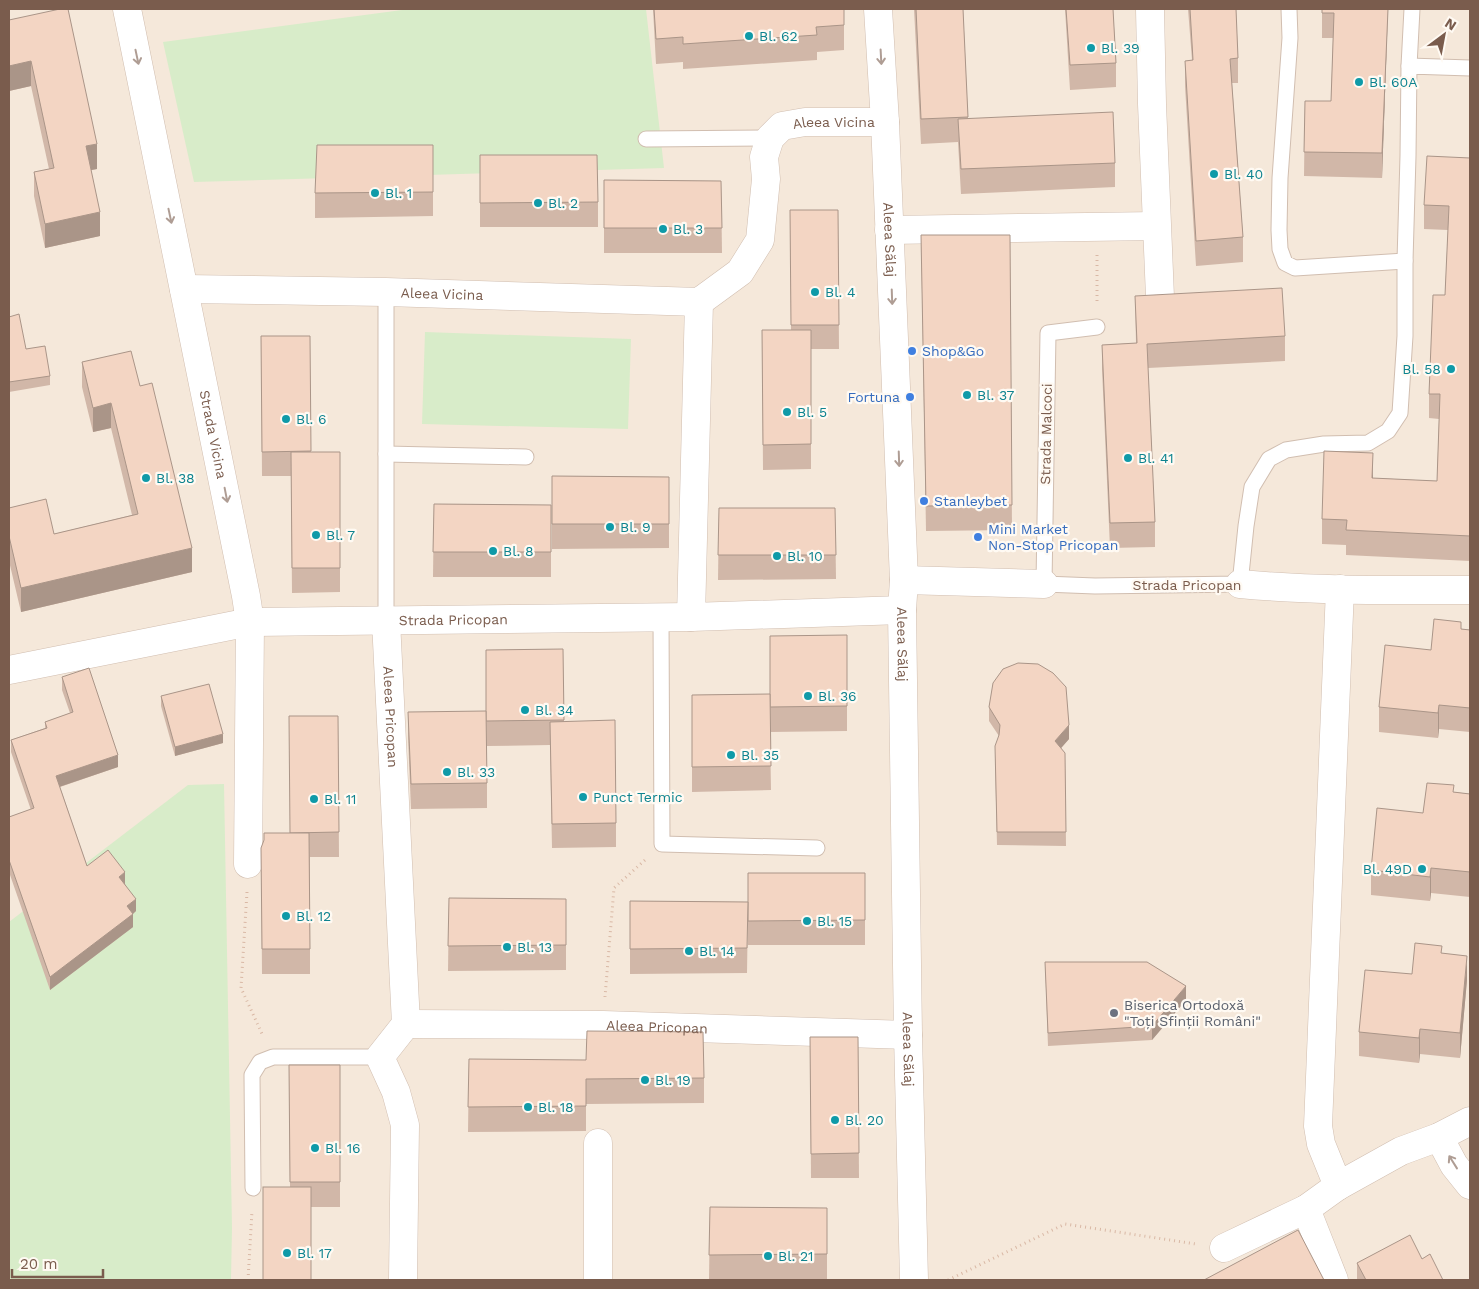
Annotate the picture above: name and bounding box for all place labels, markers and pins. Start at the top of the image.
place label: Bl. 62 [759,28,798,44]
marker: Bl. 62 [743,30,755,42]
place label: Bl. 39 [1101,40,1140,56]
marker: Bl. 39 [1085,42,1097,54]
place label: Bl. 60A [1369,74,1417,90]
marker: Bl. 60A [1353,76,1365,88]
place label: Bl. 40 [1224,166,1263,182]
marker: Bl. 40 [1208,168,1220,180]
place label: Bl. 1 [385,185,412,201]
marker: Bl. 1 [369,187,381,199]
place label: Bl. 2 [548,195,578,211]
marker: Bl. 2 [532,197,544,209]
place label: Bl. 3 [673,221,703,237]
marker: Bl. 3 [657,223,669,235]
place label: Bl. 4 [825,284,855,300]
marker: Bl. 4 [809,286,821,298]
place label: Shop&Go [922,343,984,359]
marker: Shop&Go [906,345,918,357]
place label: Bl. 58 [1402,361,1441,377]
marker: Bl. 58 [1445,363,1457,375]
place label: Bl. 37 [977,387,1015,403]
place label: Fortuna [847,389,900,405]
marker: Bl. 37 [961,389,973,401]
marker: Fortuna [904,391,916,403]
place label: Bl. 5 [797,404,827,420]
marker: Bl. 5 [781,406,793,418]
place label: Bl. 6 [296,411,326,427]
marker: Bl. 6 [280,413,292,425]
place label: Bl. 41 [1138,450,1174,466]
marker: Bl. 41 [1122,452,1134,464]
place label: Bl. 38 [156,470,195,486]
marker: Bl. 38 [140,472,152,484]
place label: Stanleybet [934,493,1007,509]
marker: Stanleybet [918,495,930,507]
place label: Bl. 9 [620,519,651,535]
marker: Bl. 9 [604,521,616,533]
place label: Mini Market Non-Stop Pricopan [988,521,1118,553]
place label: Bl. 7 [326,527,355,543]
marker: Bl. 7 [310,529,322,541]
marker: Mini Market Non-Stop Pricopan [972,531,984,543]
place label: Bl. 8 [503,543,534,559]
marker: Bl. 8 [487,545,499,557]
place label: Bl. 10 [787,548,823,564]
marker: Bl. 10 [771,550,783,562]
place label: Bl. 36 [818,688,857,704]
marker: Bl. 36 [802,690,814,702]
place label: Bl. 34 [535,702,574,718]
marker: Bl. 34 [519,704,531,716]
place label: Bl. 35 [741,747,779,763]
marker: Bl. 35 [725,749,737,761]
place label: Bl. 33 [457,764,495,780]
marker: Bl. 33 [441,766,453,778]
place label: Punct Termic [593,789,683,805]
place label: Bl. 11 [324,791,357,807]
marker: Punct Termic [577,791,589,803]
marker: Bl. 11 [308,793,320,805]
place label: Bl. 49D [1363,861,1412,877]
marker: Bl. 49D [1416,863,1428,875]
place label: Bl. 12 [296,908,331,924]
marker: Bl. 12 [280,910,292,922]
place label: Bl. 15 [817,913,852,929]
marker: Bl. 15 [801,915,813,927]
place label: Bl. 13 [517,939,552,955]
marker: Bl. 13 [501,941,513,953]
place label: Bl. 14 [699,943,735,959]
marker: Bl. 14 [683,945,695,957]
place label: Biserica Ortodoxă "Toți Sfinții Români" [1124,997,1261,1030]
marker: Biserica Ortodoxă "Toți Sfinții Români" [1108,1007,1120,1019]
place label: Bl. 19 [655,1072,691,1088]
marker: Bl. 19 [639,1074,651,1086]
place label: Bl. 18 [538,1099,574,1115]
marker: Bl. 18 [522,1101,534,1113]
place label: Bl. 20 [845,1112,884,1128]
marker: Bl. 20 [829,1114,841,1126]
place label: Bl. 16 [325,1140,361,1156]
marker: Bl. 16 [309,1142,321,1154]
place label: Bl. 17 [297,1245,332,1261]
marker: Bl. 17 [281,1247,293,1259]
place label: Bl. 21 [778,1248,814,1264]
marker: Bl. 21 [762,1250,774,1262]

